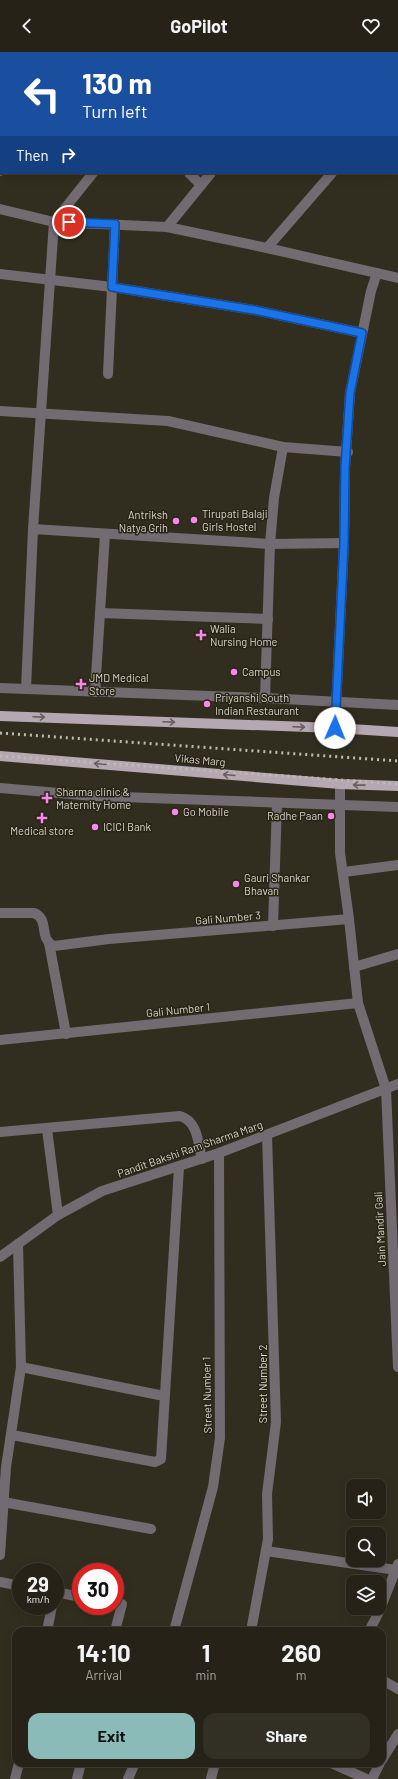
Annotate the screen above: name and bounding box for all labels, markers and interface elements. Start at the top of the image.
icon: back [16,15,38,37]
text: GoPilot [170,15,228,37]
icon: heart [360,15,382,37]
text: 130 m [82,66,152,100]
icon: left [16,68,68,120]
text: Turn left [82,100,148,122]
icon: right [57,144,79,166]
text: Then [16,146,49,164]
pin [52,205,86,239]
icon: arrive [58,211,80,233]
place label: Tirupati Balaji Girls Hostel [202,507,268,533]
place label: Antriksh Natya Grih [119,508,168,534]
marker: Tirupati Balaji Girls Hostel [189,515,199,525]
marker: Antriksh Natya Grih [171,516,181,526]
place label: Walia Nursing Home [210,622,278,648]
marker: Walia Nursing Home [195,629,207,641]
place label: Campus [242,665,281,678]
marker: Campus [229,667,239,677]
place label: JMD Medical Store [89,671,149,697]
marker: JMD Medical Store [76,679,86,689]
place label: Priyanshi South Indian Restaurant [215,691,299,717]
marker: Priyanshi South Indian Restaurant [202,699,212,709]
position arrow [314,707,356,749]
one-way arrow [32,714,45,721]
one-way arrow [162,718,175,726]
one-way arrow [292,723,305,731]
street label: Vikas Marg [174,751,226,768]
one-way arrow [94,760,107,767]
one-way arrow [223,771,236,778]
one-way arrow [353,781,366,789]
place label: Sharma clinic & Maternity Home [56,785,131,811]
marker: Sharma clinic & Maternity Home [41,792,53,804]
place label: Go Mobile [183,805,229,818]
marker: Go Mobile [170,807,180,817]
place label: Radhe Paan [267,809,323,822]
marker: Radhe Paan [326,811,336,821]
marker: Medical store [37,813,47,823]
place label: ICICI Bank [103,820,151,833]
marker: ICICI Bank [90,822,100,832]
place label: Medical store [10,824,74,837]
place label: Gauri Shankar Bhavan [244,871,310,897]
marker: Gauri Shankar Bhavan [231,879,241,889]
street label: Gali Number 3 [195,908,261,927]
street label: Gali Number 1 [145,1000,210,1019]
street label: Pandit Bakshi Ram Sharma Marg [115,1117,264,1180]
street label: Jain Mandir Gali [371,1191,388,1267]
street label: Street Number 2 [256,1345,269,1423]
street label: Street Number 1 [199,1357,214,1433]
map controls [346,1479,386,1615]
button: sound [346,1479,386,1519]
button: search [346,1527,386,1567]
speed limit sign: 30 [72,1563,124,1615]
text: 29 [27,1572,49,1596]
button: layers [346,1575,386,1615]
text: km/h [27,1593,49,1605]
text: 14:10 [77,1638,131,1667]
text: 1 [202,1638,210,1667]
text: 260 [281,1638,321,1667]
text: Arrival [86,1667,122,1683]
text: min [195,1667,216,1683]
text: m [296,1667,307,1683]
button: Exit [28,1713,195,1759]
button: Share [203,1713,370,1759]

